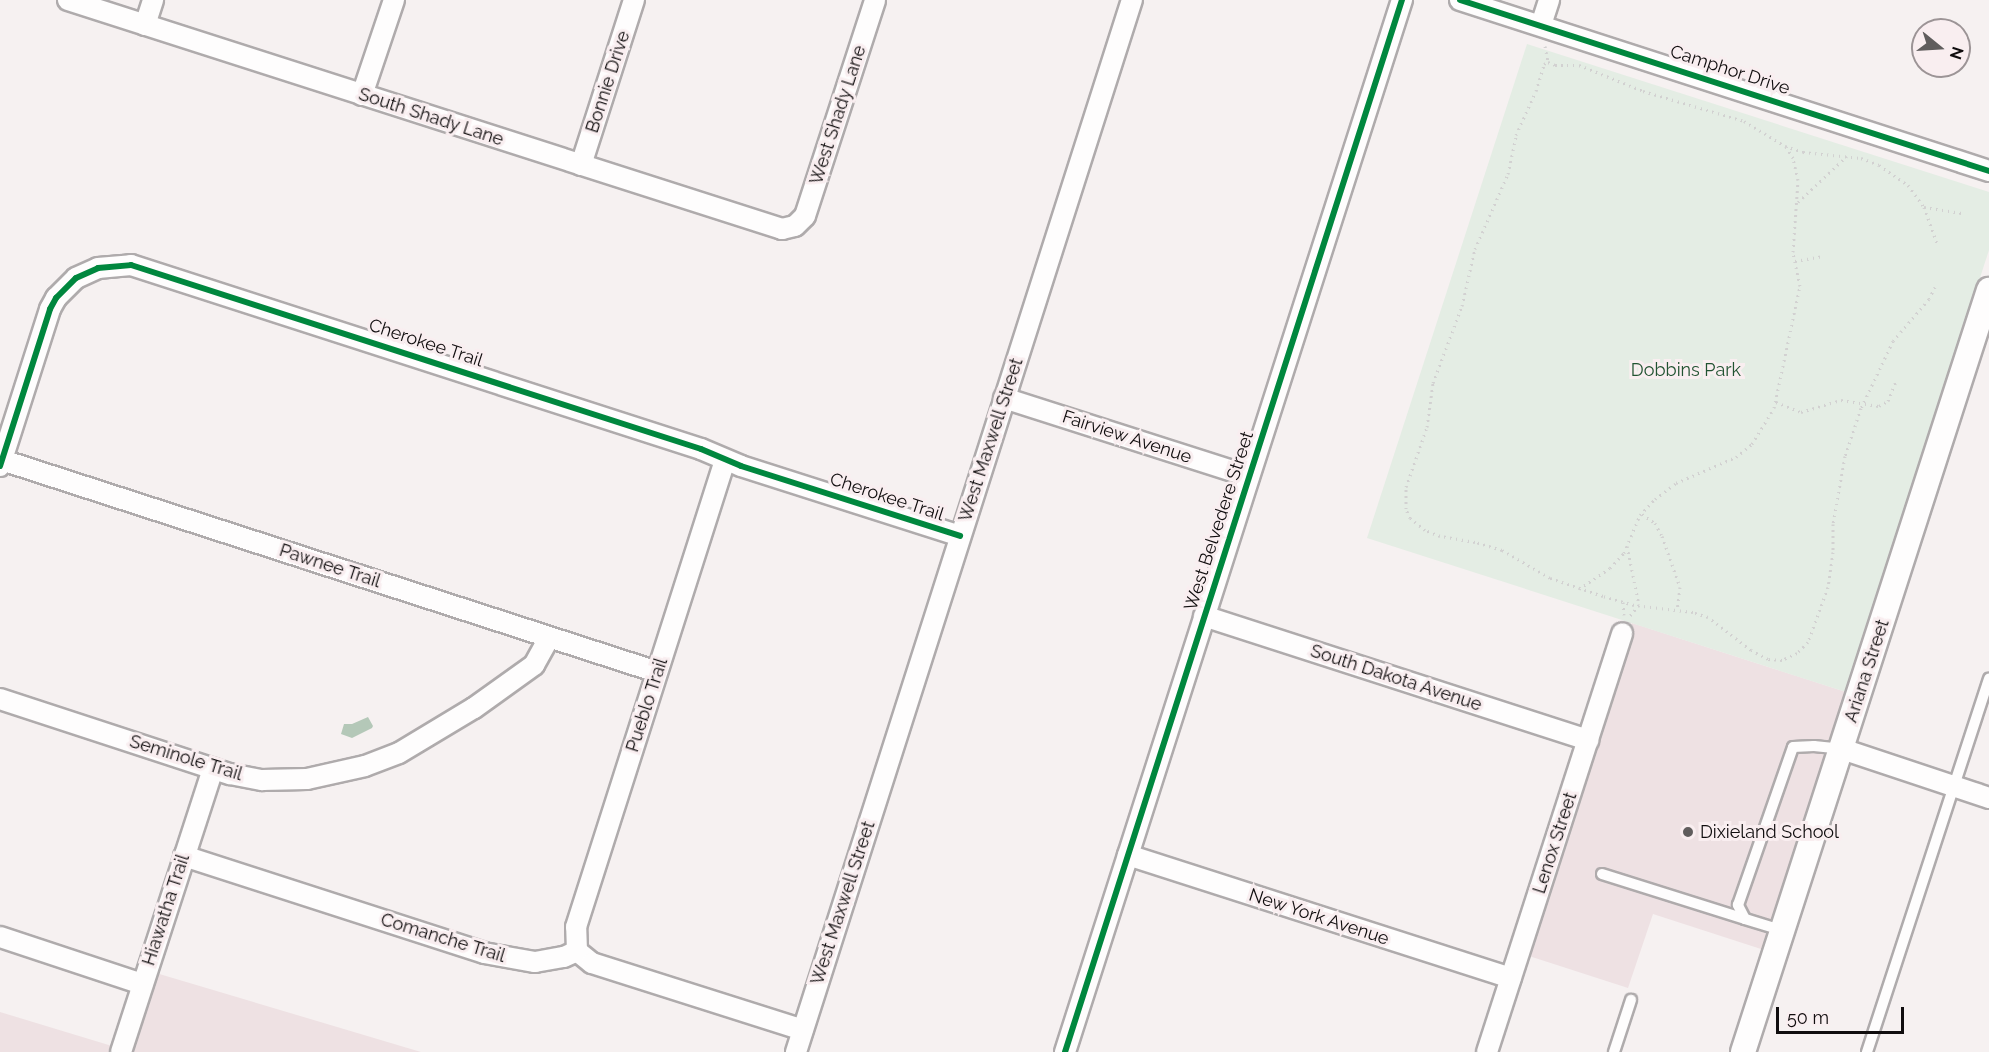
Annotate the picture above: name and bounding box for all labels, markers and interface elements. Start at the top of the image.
north arrow [1911,18,1971,78]
street label: Bonnie Drive [581,28,635,136]
street label: Camphor Drive [1667,40,1793,100]
street label: West Shady Lane [805,42,871,188]
text: N [1946,44,1968,62]
street label: South Shady Lane [356,83,506,151]
street label: Cherokee Trail [366,314,486,372]
street label: West Maxwell Street [954,355,1028,525]
park label: Dobbins Park [1631,359,1741,381]
street label: Fairview Avenue [1059,406,1195,468]
street label: West Belvedere Street [1180,429,1258,613]
street label: Cherokee Trail [827,468,947,526]
street label: Pawnee Trail [276,539,384,593]
street label: Ariana Street [1840,617,1894,725]
street label: South Dakota Avenue [1307,640,1485,716]
street label: Pueblo Trail [622,655,672,755]
street label: Seminole Trail [127,730,245,786]
street label: Lenox Street [1528,790,1582,896]
street label: West Maxwell Street [806,818,880,988]
place label: Dixieland School [1700,821,1839,843]
marker: Dixieland School [1681,825,1695,839]
street label: Hiawatha Trail [138,851,194,969]
street label: New York Avenue [1245,884,1393,950]
street label: Comanche Trail [378,909,508,967]
scale bar [1779,995,1906,1033]
text: 50 m [1787,1007,1829,1028]

